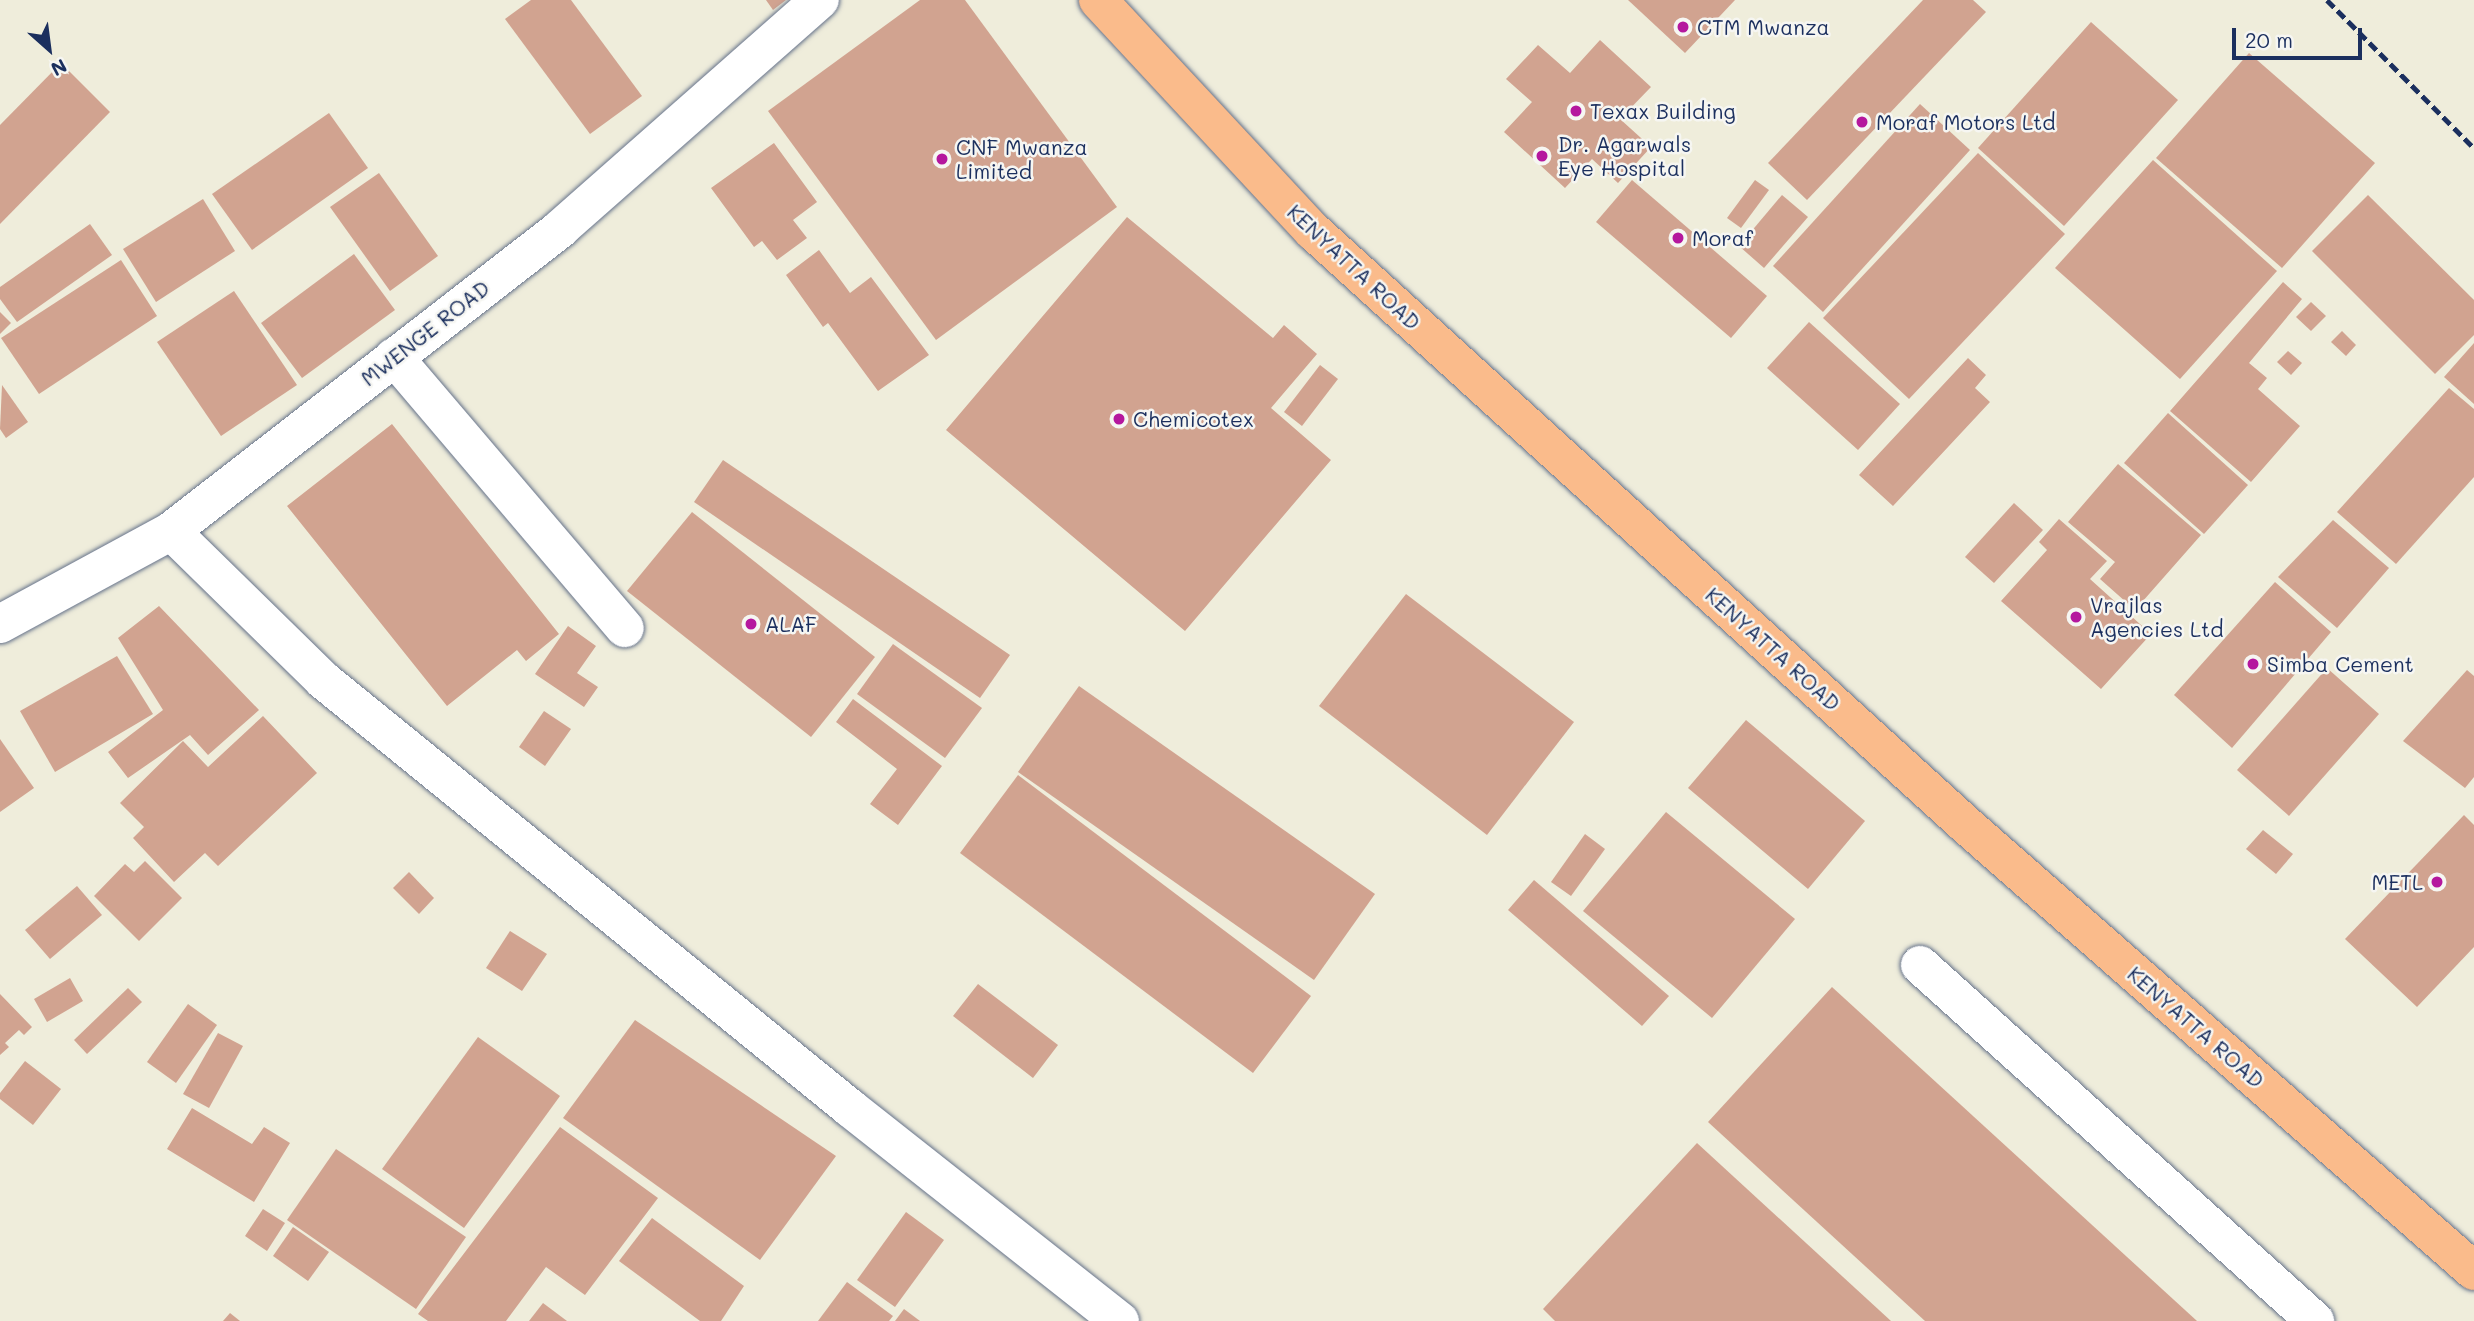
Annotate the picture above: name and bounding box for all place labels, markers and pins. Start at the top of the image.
place label: CTM Mwanza [1697,14,1830,40]
marker: CTM Mwanza [1675,19,1691,35]
place label: Texax Building [1590,98,1736,124]
marker: Texax Building [1568,103,1584,119]
place label: Moraf Motors Ltd [1876,109,2056,135]
marker: Moraf Motors Ltd [1854,114,1870,130]
place label: Dr. Agarwals Eye Hospital [1558,131,1691,181]
place label: CNF Mwanza Limited [956,134,1087,184]
marker: Dr. Agarwals Eye Hospital [1532,146,1552,166]
marker: CNF Mwanza Limited [934,151,950,167]
place label: Moraf [1692,225,1753,251]
marker: Moraf [1670,230,1686,246]
place label: Chemicotex [1133,406,1254,432]
marker: Chemicotex [1111,411,1127,427]
place label: Vrajlas Agencies Ltd [2090,592,2224,642]
marker: Vrajlas Agencies Ltd [2068,609,2084,625]
place label: ALAF [765,611,817,637]
marker: ALAF [743,616,759,632]
place label: Simba Cement [2267,651,2414,677]
marker: Simba Cement [2245,656,2261,672]
place label: METL [2371,869,2423,895]
marker: METL [2429,874,2445,890]

